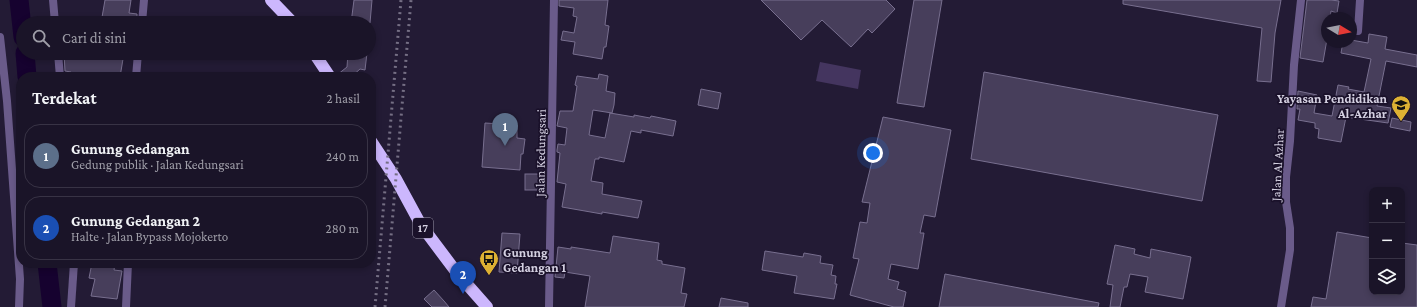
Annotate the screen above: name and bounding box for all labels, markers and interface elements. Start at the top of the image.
north arrow [1321,12,1357,48]
search box [16,16,376,60]
icon: search [30,27,52,49]
text: Cari di sini [62,30,126,46]
text: Terdekat [32,89,97,108]
text: 2 hasil [326,91,360,106]
place label: Yayasan Pendidikan Al-Azhar [1277,91,1388,121]
school or university icon: Yayasan Pendidikan Al-Azhar [1390,94,1412,122]
street label: Jalan Kedungsari [532,108,549,198]
pin: 1 [492,113,518,146]
street label: Jalan Al Azhar [1268,128,1287,203]
text: Gunung Gedangan [71,141,190,157]
your location [863,143,883,163]
text: 1 [44,149,48,164]
text: 240 m [326,149,359,164]
text: Gedung publik · Jalan Kedungsari [71,157,244,172]
map controls [1369,187,1405,295]
button: + [1369,187,1405,223]
text: Gunung Gedangan 2 [71,213,200,229]
road number: 17 [413,218,433,238]
text: 2 [43,221,49,236]
text: 280 m [326,221,359,236]
button: − [1369,223,1405,259]
text: Halte · Jalan Bypass Mojokerto [71,229,228,244]
place label: Gunung Gedangan 1 [503,245,566,275]
bus stop icon: Gunung Gedangan 1 [478,248,500,276]
button: layers [1369,259,1405,295]
pin: 2 [450,261,476,294]

